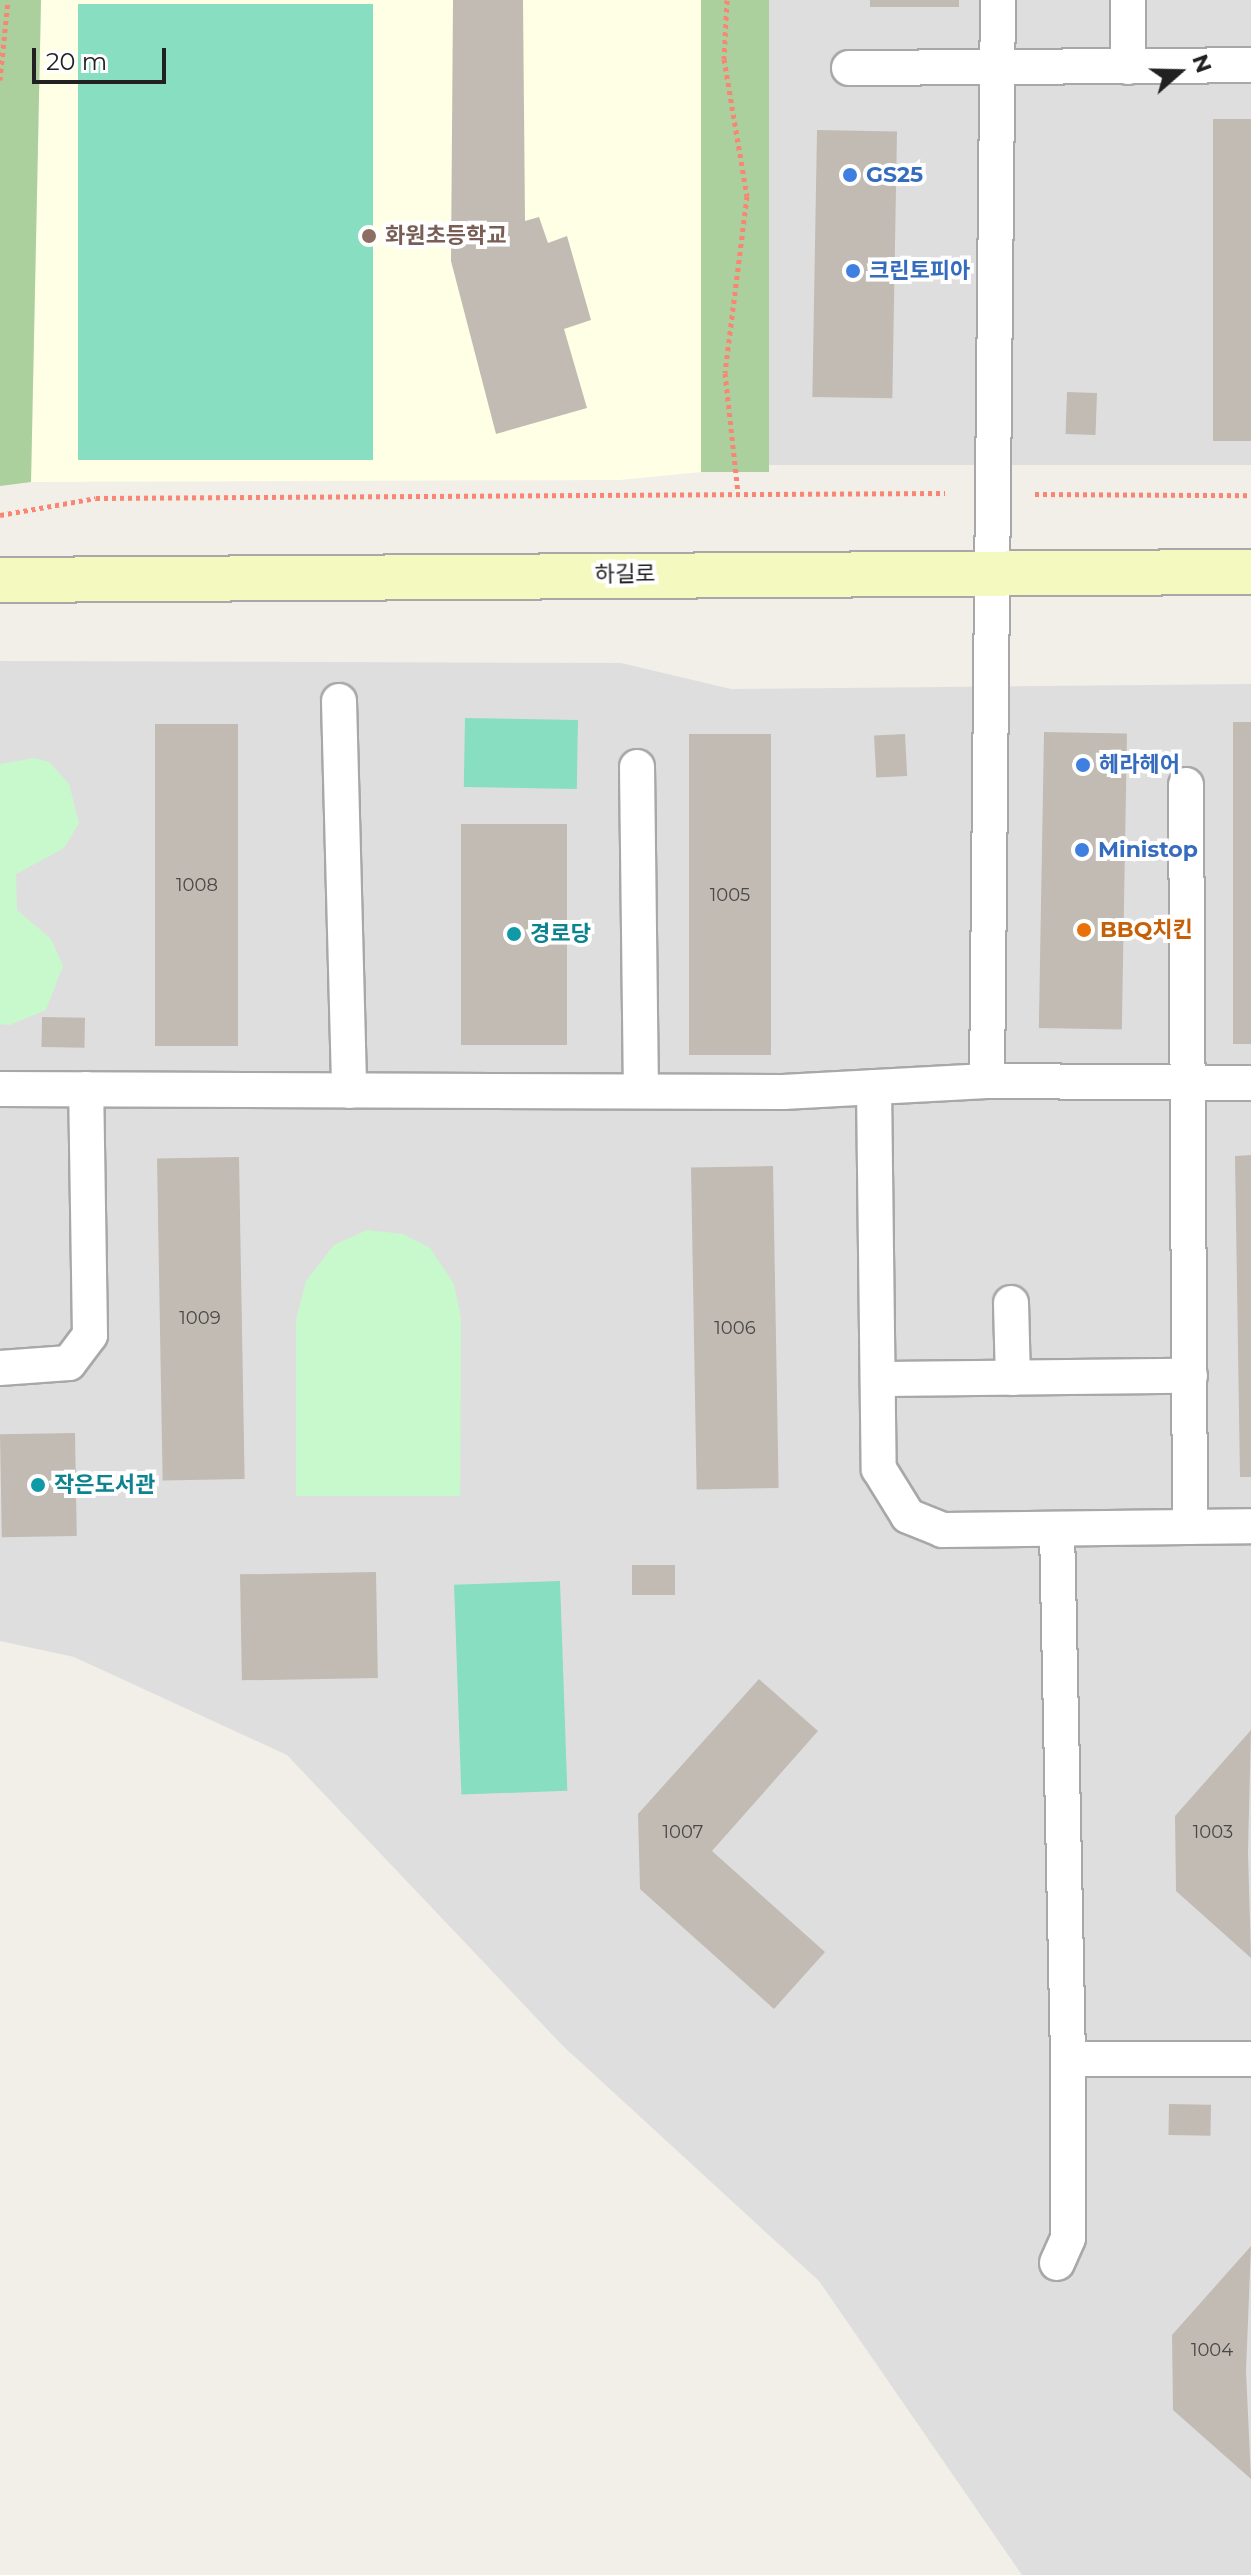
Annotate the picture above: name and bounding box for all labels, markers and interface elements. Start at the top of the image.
scale bar [36,32,170,82]
north arrow [1139,32,1219,112]
text: 20 m [46,47,107,76]
text: N [1186,51,1218,77]
place label: GS25 [866,162,923,188]
marker: GS25 [841,166,859,184]
place label: 화원초등학교 [385,223,506,249]
marker: 화원초등학교 [360,227,378,245]
place label: 크린토피아 [869,258,970,284]
marker: 크린토피아 [844,262,862,280]
street label: 하길로 [594,560,656,588]
place label: 헤라헤어 [1099,752,1180,778]
marker: 헤라헤어 [1074,756,1092,774]
place label: Ministop [1098,837,1198,863]
marker: Ministop [1073,841,1091,859]
house number: 1008 [176,874,218,896]
house number: 1005 [710,884,750,906]
place label: BBQ치킨 [1100,917,1193,943]
place label: 경로당 [530,921,591,947]
marker: BBQ치킨 [1075,921,1093,939]
marker: 경로당 [505,925,523,943]
house number: 1009 [179,1307,221,1329]
house number: 1006 [714,1317,756,1339]
place label: 작은도서관 [54,1472,155,1498]
marker: 작은도서관 [29,1476,47,1494]
house number: 1007 [663,1821,703,1843]
house number: 1003 [1193,1821,1233,1843]
house number: 1004 [1191,2339,1233,2361]

